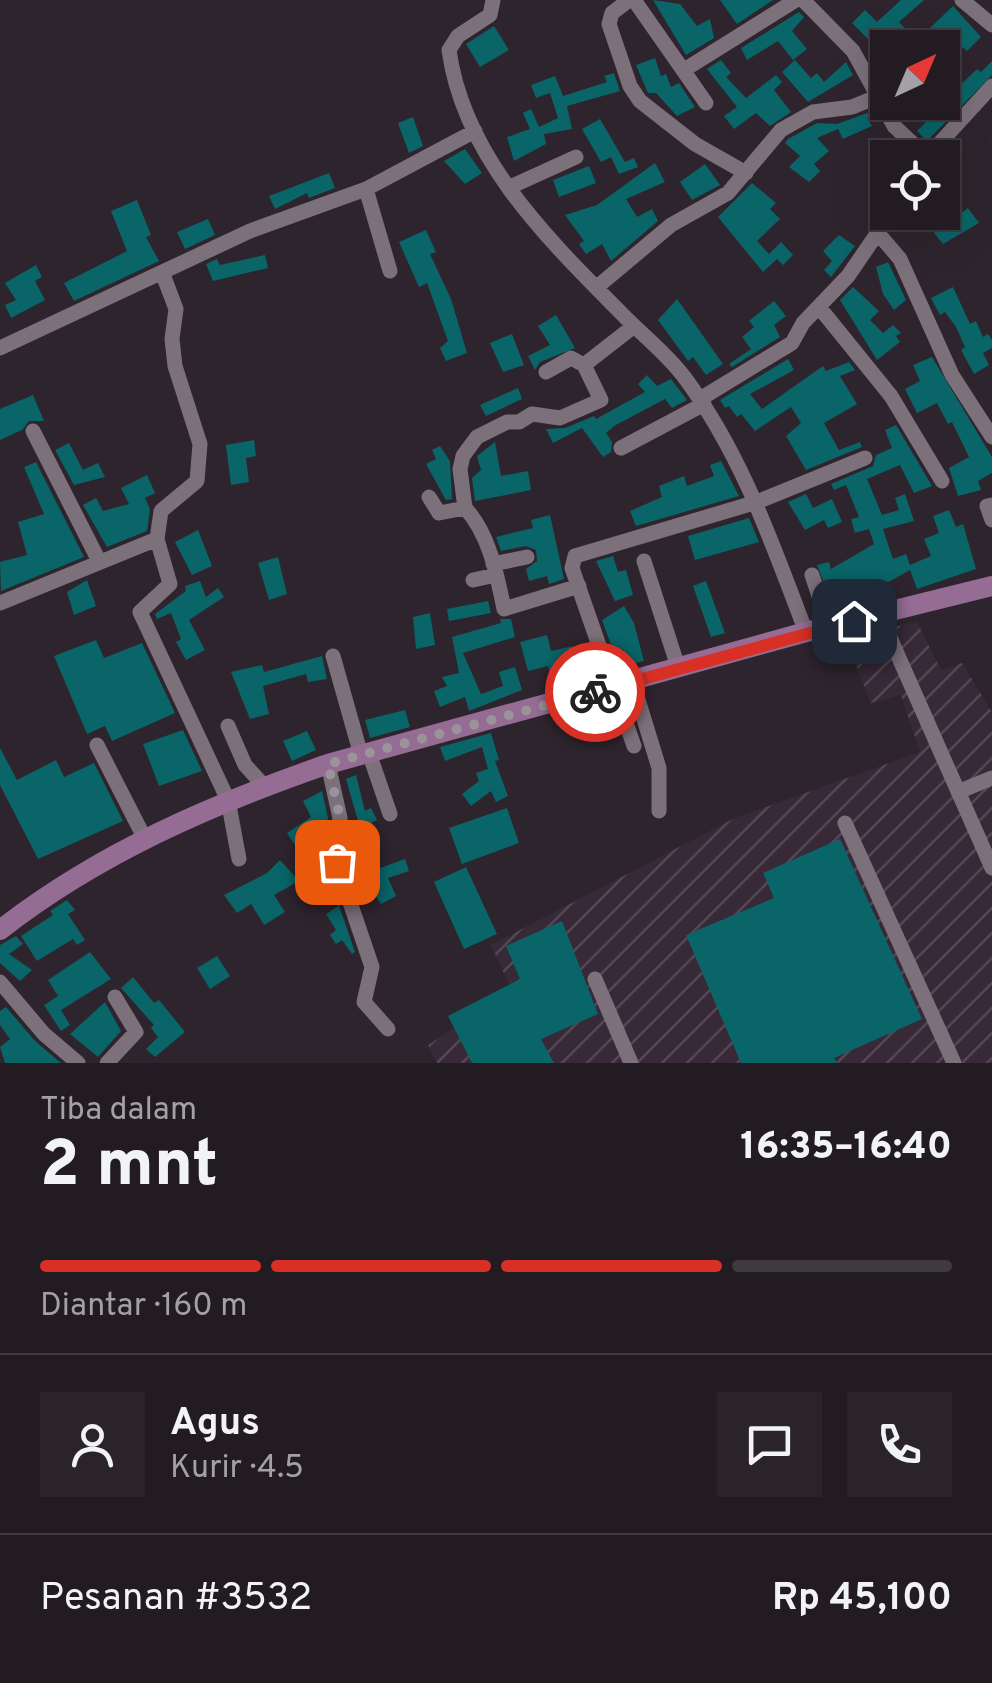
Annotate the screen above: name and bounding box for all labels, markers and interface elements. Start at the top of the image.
north arrow [870,30,960,120]
map controls [870,30,960,230]
button: locate [870,140,960,230]
pin [812,579,897,664]
icon: home [827,594,882,649]
courier [545,642,645,742]
icon: bike [568,665,623,720]
pin [295,820,380,905]
icon: bag [310,835,365,890]
text: Tiba dalam [40,1091,197,1131]
text: 16:35–16:40 [740,1124,952,1173]
text: 2 mnt [40,1127,218,1209]
text: Diantar · 160 m [40,1287,247,1327]
button: person [40,1392,145,1497]
button: chat [717,1392,822,1497]
button: phone [847,1392,952,1497]
text: Agus [170,1400,260,1449]
text: Kurir · 4.5 [170,1449,304,1489]
text: Pesanan #3532 [40,1575,312,1624]
text: Rp 45,100 [772,1575,952,1624]

